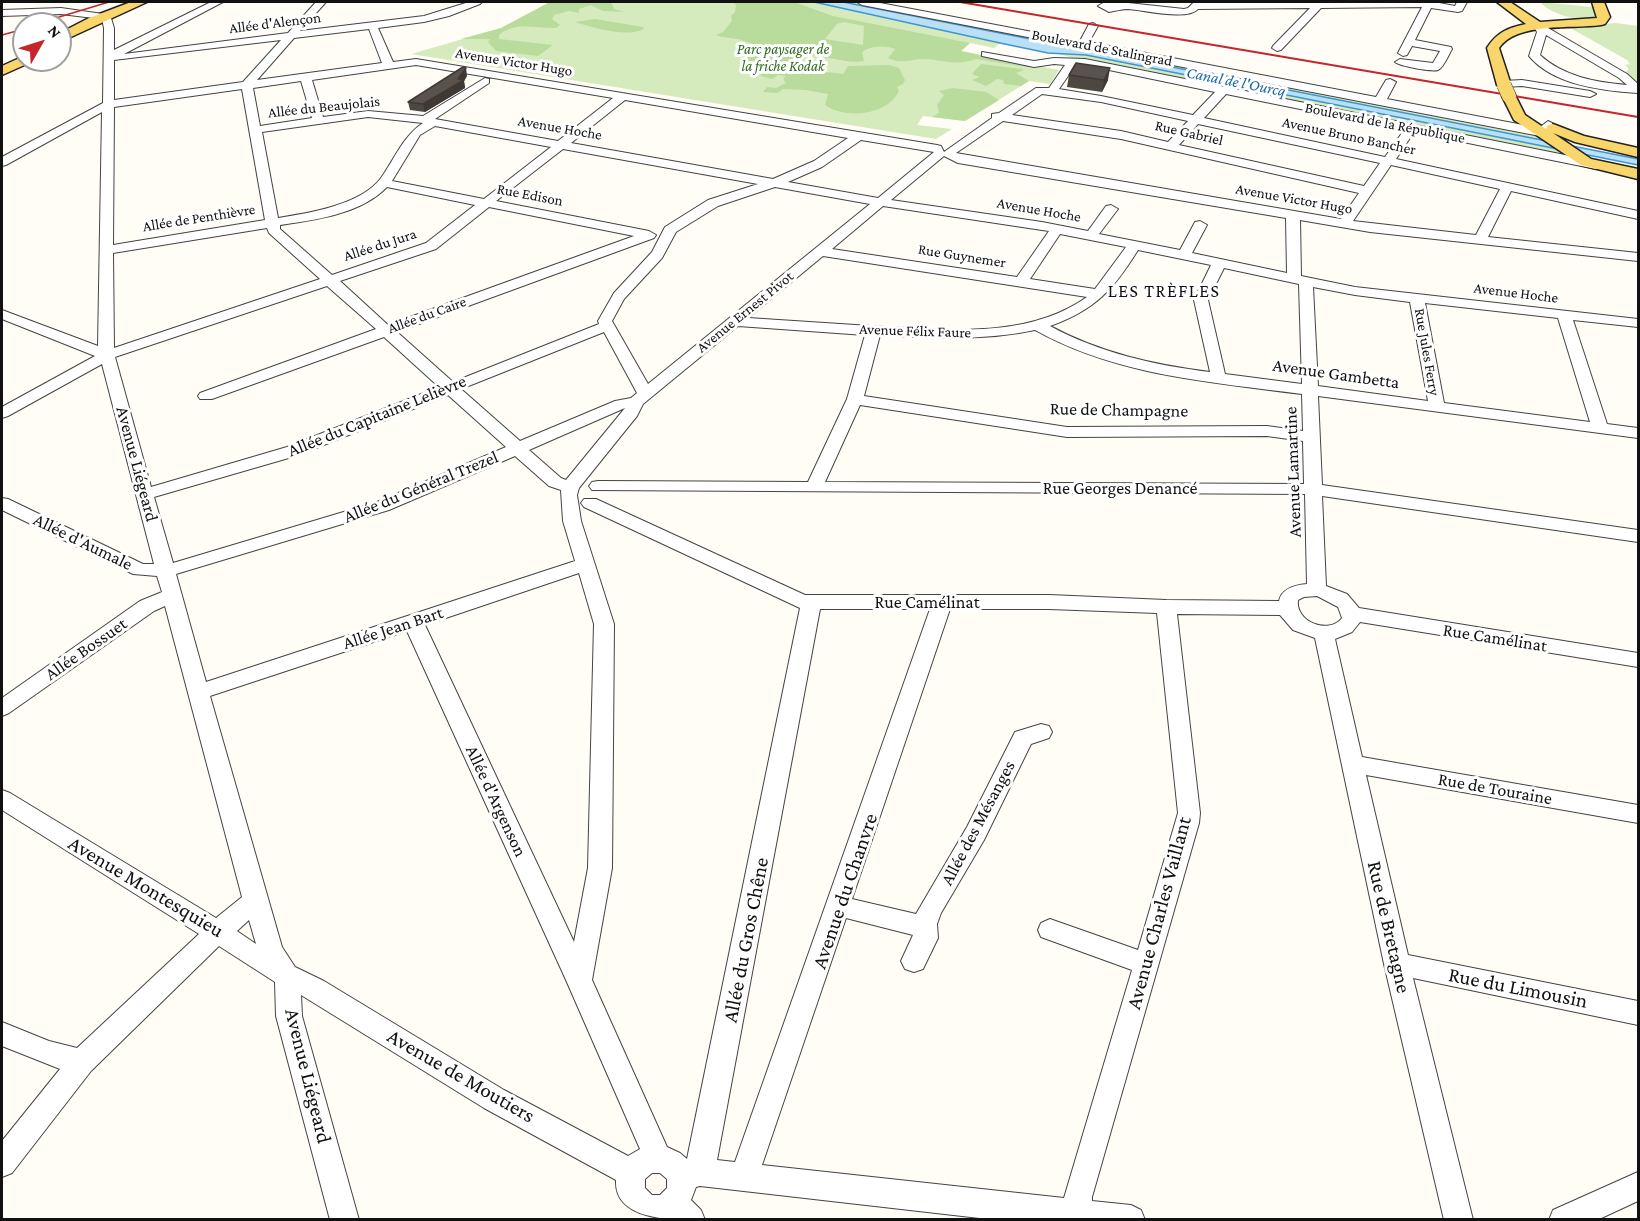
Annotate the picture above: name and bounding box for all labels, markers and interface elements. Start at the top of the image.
street label: Allée d'Alençon [228,8,322,38]
north arrow [12,12,72,72]
text: N [45,22,65,41]
street label: Boulevard de Stalingrad [1030,26,1174,70]
park label: Parc paysager de la friche Kodak [737,40,829,75]
street label: Avenue Victor Hugo [454,44,574,80]
water label: Canal de l'Ourcq [1185,63,1287,101]
street label: Allée du Beaujolais [267,92,381,122]
street label: Boulevard de la République [1303,99,1467,147]
street label: Avenue Hoche [517,112,603,144]
street label: Avenue Bruno Bancher [1281,113,1417,159]
street label: Rue Gabriel [1153,116,1225,150]
street label: Rue Edison [495,180,565,210]
street label: Avenue Victor Hugo [1234,180,1354,218]
street label: Avenue Hoche [996,194,1082,226]
street label: Allée de Penthièvre [141,200,257,236]
street label: Allée du Jura [341,225,419,265]
street label: Rue Guynemer [917,240,1007,272]
street label: Avenue Ernest Pivot [693,267,797,357]
street label: Avenue Hoche [1473,279,1559,307]
district label: LES TRÈFLES [1108,280,1220,302]
street label: Allée du Caire [385,292,469,338]
street label: Rue Jules Ferry [1410,307,1444,397]
street label: Avenue Félix Faure [859,320,971,342]
street label: Avenue Gambetta [1271,354,1401,394]
street label: Allée du Capitaine Lelièvre [285,370,469,462]
street label: Rue de Champagne [1050,398,1188,422]
street label: Avenue Liégeard [111,404,163,524]
street label: Avenue Lamartine [1280,406,1306,538]
street label: Allée du Général Trezel [341,446,501,528]
street label: Rue Georges Denancé [1043,477,1197,499]
street label: Allée d'Aumale [30,509,136,575]
street label: Rue Camélinat [874,591,980,613]
street label: Allée Jean Bart [340,602,446,654]
street label: Allée Bossuet [41,613,131,685]
street label: Rue Camélinat [1441,619,1549,657]
street label: Allée d'Argenson [461,742,531,860]
street label: Allée des Mésanges [936,757,1020,889]
street label: Rue de Touraine [1436,768,1554,810]
street label: Avenue du Chanvre [807,810,883,972]
street label: Avenue Charles Vaillant [1121,814,1197,1012]
street label: Avenue Montesquieu [64,831,228,943]
street label: Allée du Gros Chêne [718,855,774,1025]
street label: Rue de Bretagne [1362,858,1416,996]
street label: Rue du Limousin [1446,962,1590,1014]
street label: Avenue Liégeard [279,1006,337,1146]
street label: Avenue de Moutiers [383,1024,539,1128]

